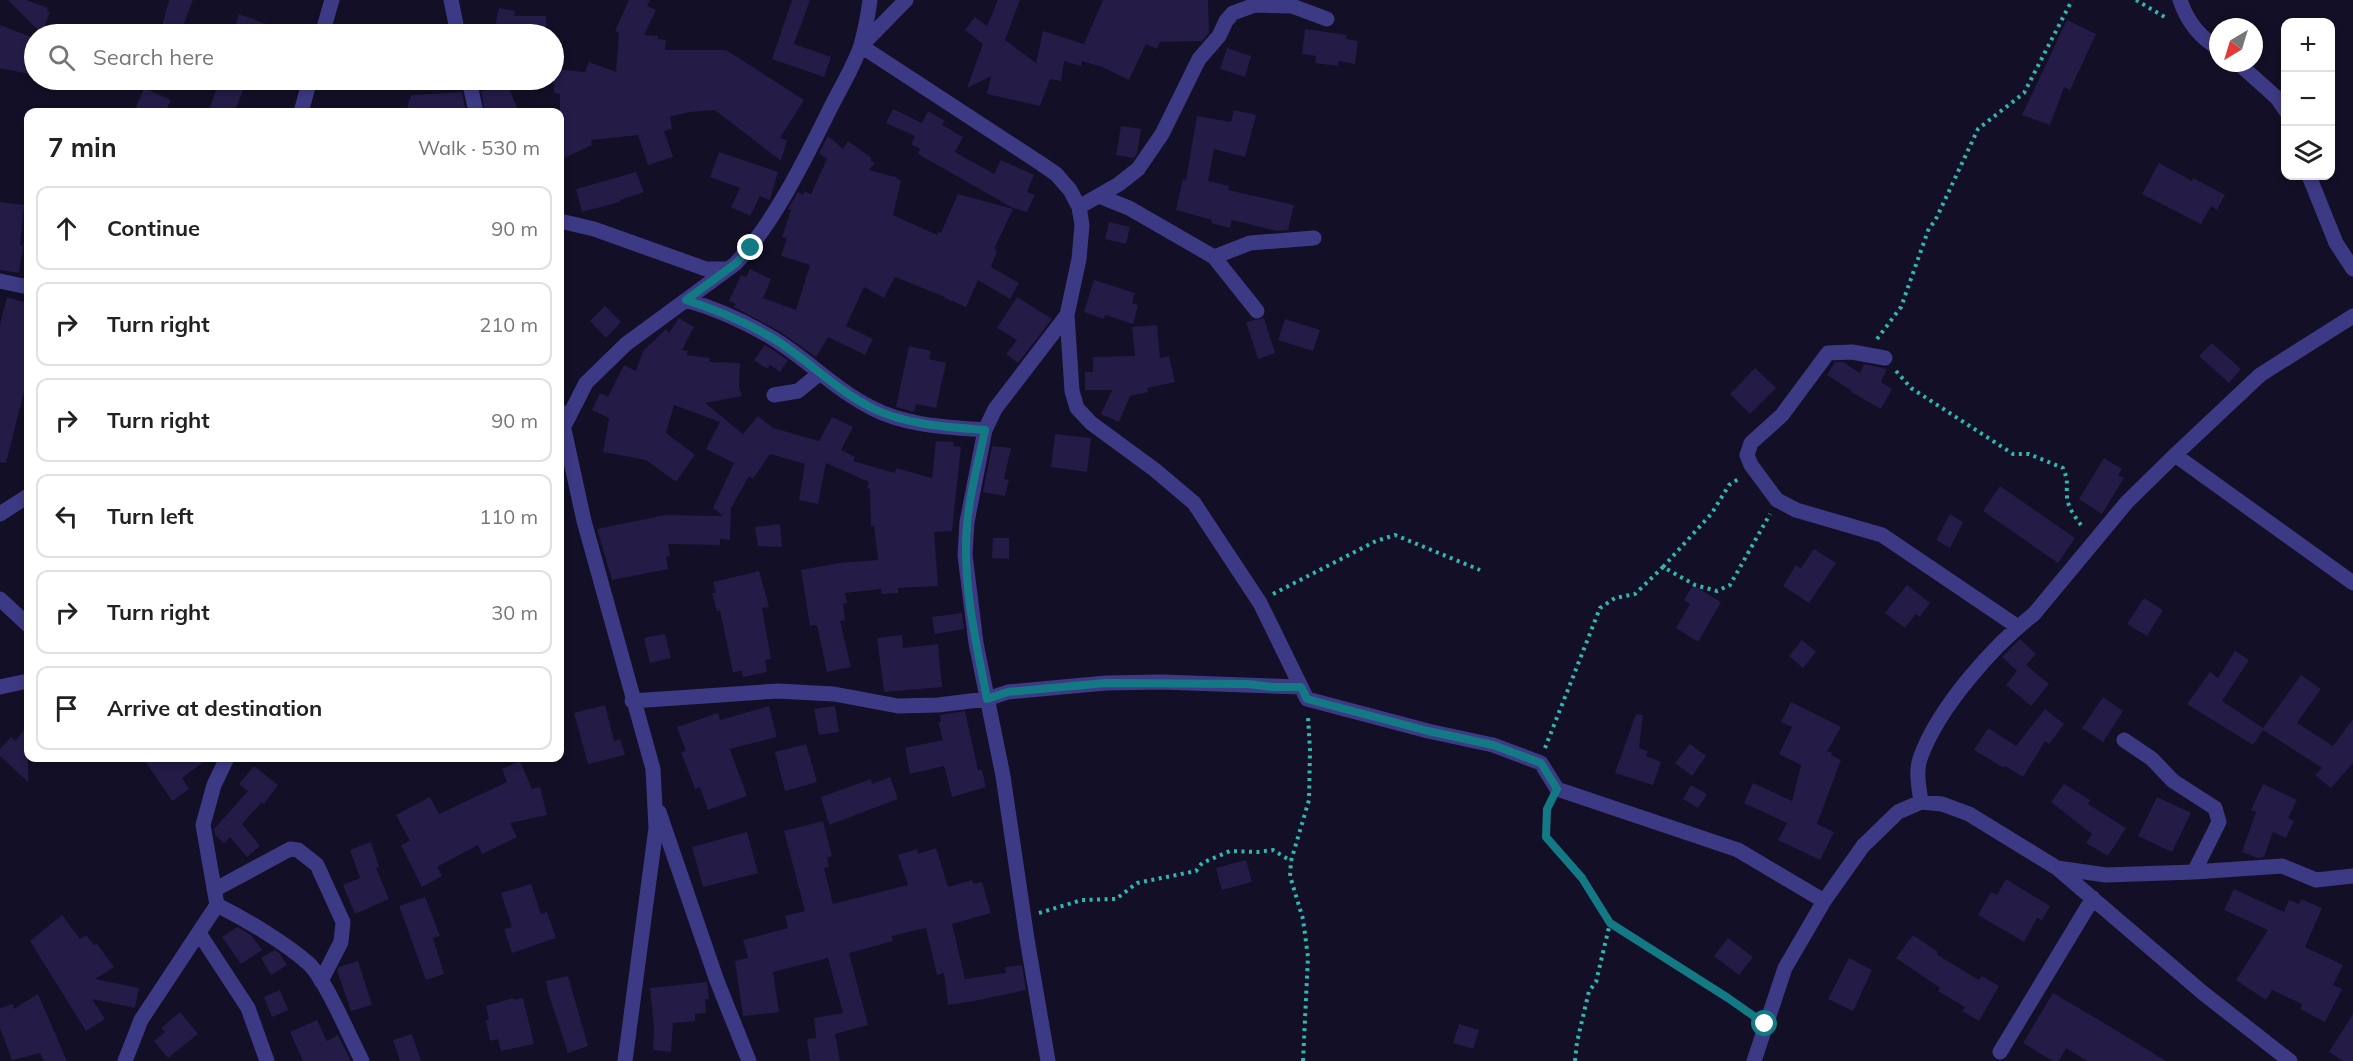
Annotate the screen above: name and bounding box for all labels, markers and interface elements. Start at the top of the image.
north arrow [2209,18,2263,72]
map controls [2281,18,2335,180]
button: + [2281,18,2335,72]
search box [24,24,564,90]
icon: search [45,41,78,74]
text: Search here [93,43,214,71]
button: − [2281,72,2335,126]
button: layers [2281,126,2335,180]
text: 7 min [48,131,117,164]
text: Walk · 530 m [418,135,540,160]
icon: ahead [50,212,83,245]
text: Continue [107,214,200,242]
text: 90 m [491,216,538,241]
route end [737,234,763,260]
icon: right [50,308,83,341]
text: Turn right [107,310,210,338]
text: 210 m [479,312,538,337]
icon: right [50,404,83,437]
text: Turn right [107,406,210,434]
text: 90 m [491,408,538,433]
icon: left [50,500,83,533]
text: Turn left [107,502,194,530]
text: 110 m [479,504,538,529]
icon: right [50,596,83,629]
text: Turn right [107,598,210,626]
text: 30 m [491,600,538,625]
icon: arrive [50,692,83,725]
text: Arrive at destination [107,694,322,722]
route start [1751,1010,1777,1036]

